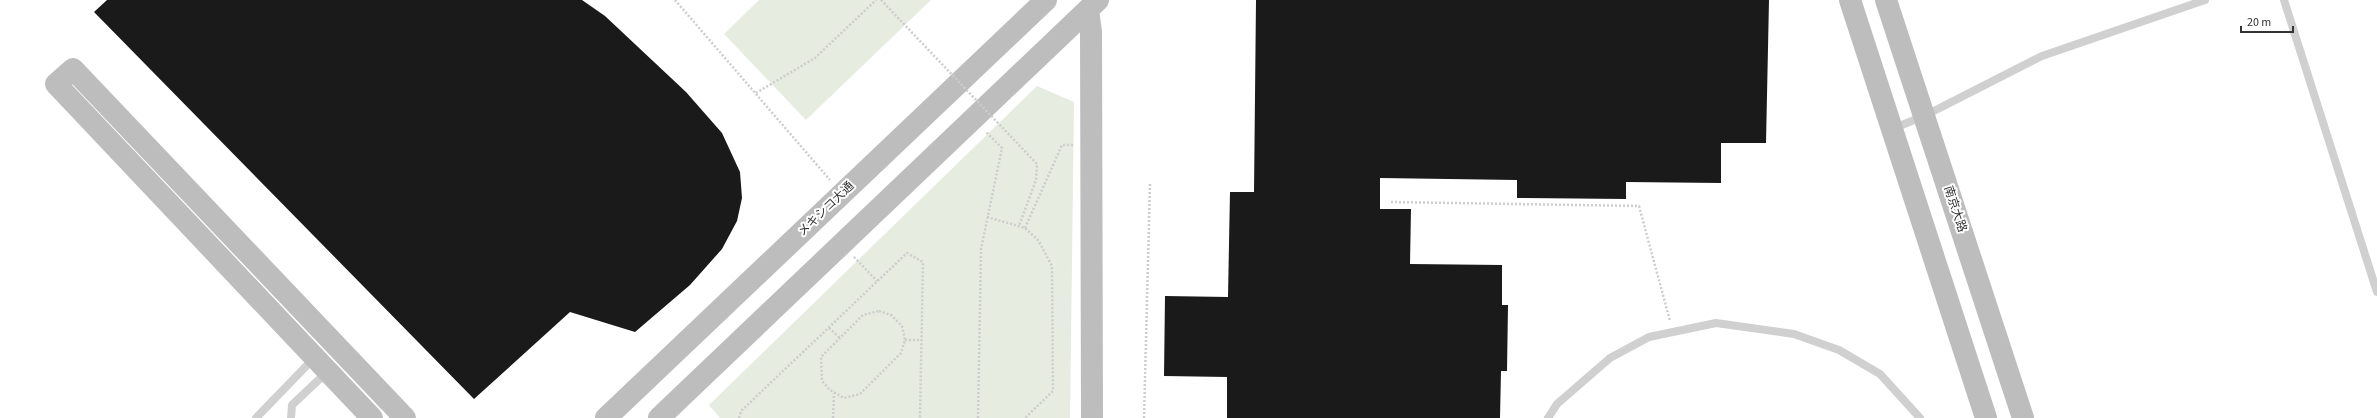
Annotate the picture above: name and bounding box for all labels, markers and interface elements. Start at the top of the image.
scale bar [2241,8,2293,34]
text: 20 m [2247,14,2271,31]
street label: メキシコ大通 [794,178,858,240]
street label: 南京大路 [1939,184,1971,234]

